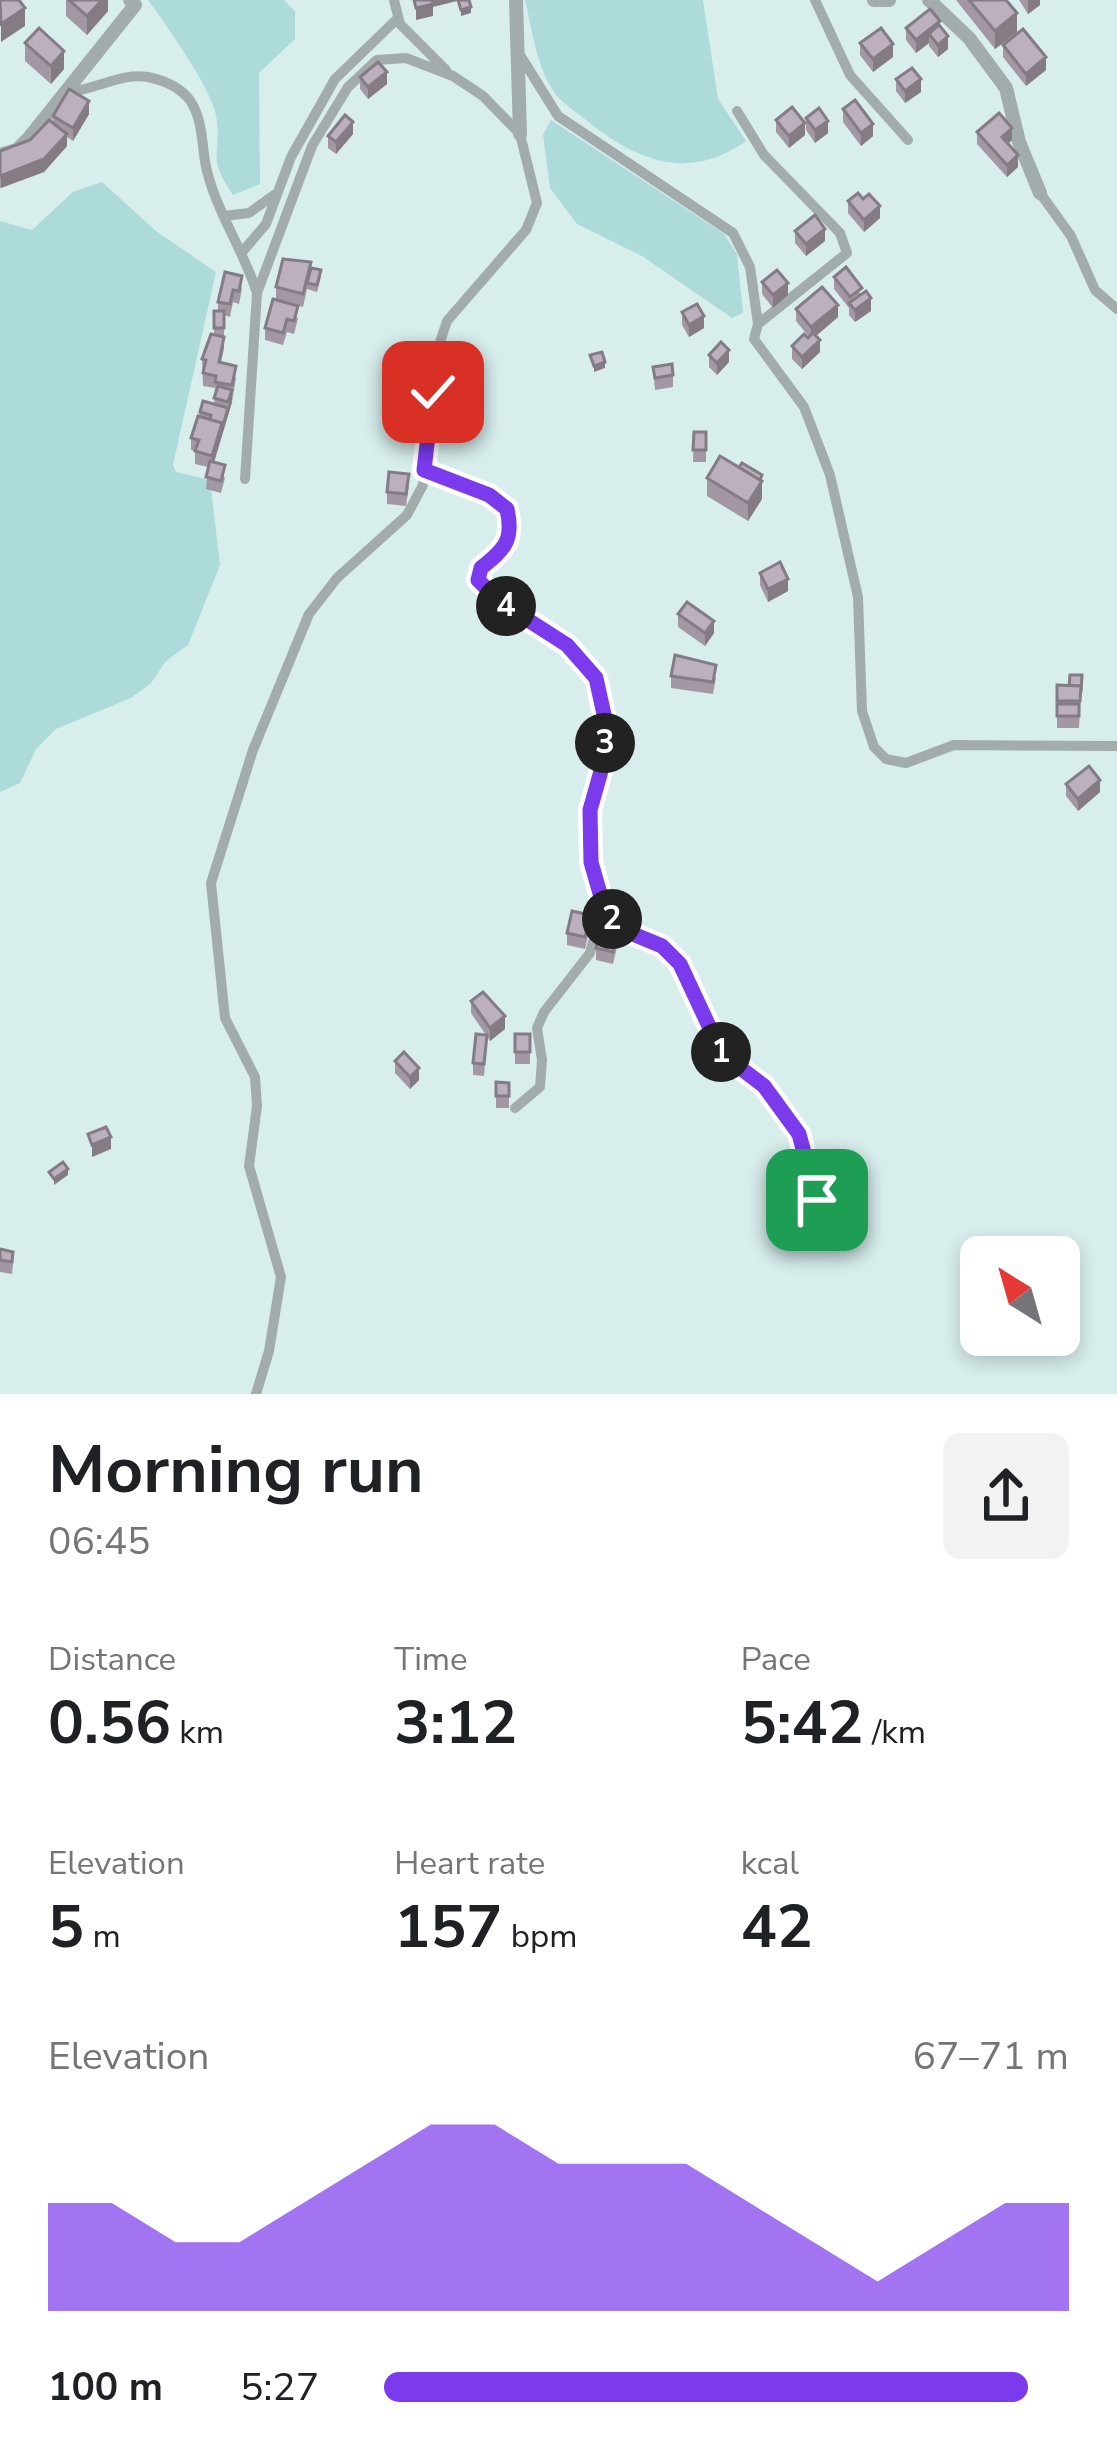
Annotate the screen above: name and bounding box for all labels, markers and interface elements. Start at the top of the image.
pin [382,341,484,443]
icon: check [400,359,466,425]
pin: 4 [476,576,536,636]
text: 4 [496,583,516,628]
pin: 3 [575,713,635,773]
text: 3 [595,720,615,765]
pin: 2 [582,889,642,949]
text: 2 [602,896,622,941]
pin: 1 [691,1022,751,1082]
text: 1 [711,1029,731,1074]
pin [766,1149,868,1251]
icon: arrive [784,1167,850,1233]
north arrow [960,1236,1080,1356]
map controls [960,1236,1080,1356]
text: Morning run [48,1425,424,1515]
button: share [943,1433,1069,1559]
text: 06:45 [48,1515,151,1568]
text: Distance [48,1637,176,1682]
text: Time [394,1637,468,1682]
text: Pace [741,1637,811,1682]
text: 0.56 [48,1682,171,1764]
text: 3:12 [394,1682,517,1764]
text: 5:42 [741,1682,864,1764]
text: km [171,1710,224,1755]
text: /km [864,1710,926,1755]
text: Elevation [48,1841,185,1886]
text: Heart rate [394,1841,545,1886]
text: kcal [741,1841,799,1886]
text: 5 [48,1886,84,1968]
text: 157 [394,1886,502,1968]
text: 42 [741,1886,813,1968]
text: m [84,1914,121,1959]
text: bpm [502,1914,578,1959]
text: Elevation [48,2030,209,2083]
text: 67–71 m [912,2030,1069,2083]
text: 100 m [48,2361,163,2414]
text: 5:27 [240,2361,319,2414]

